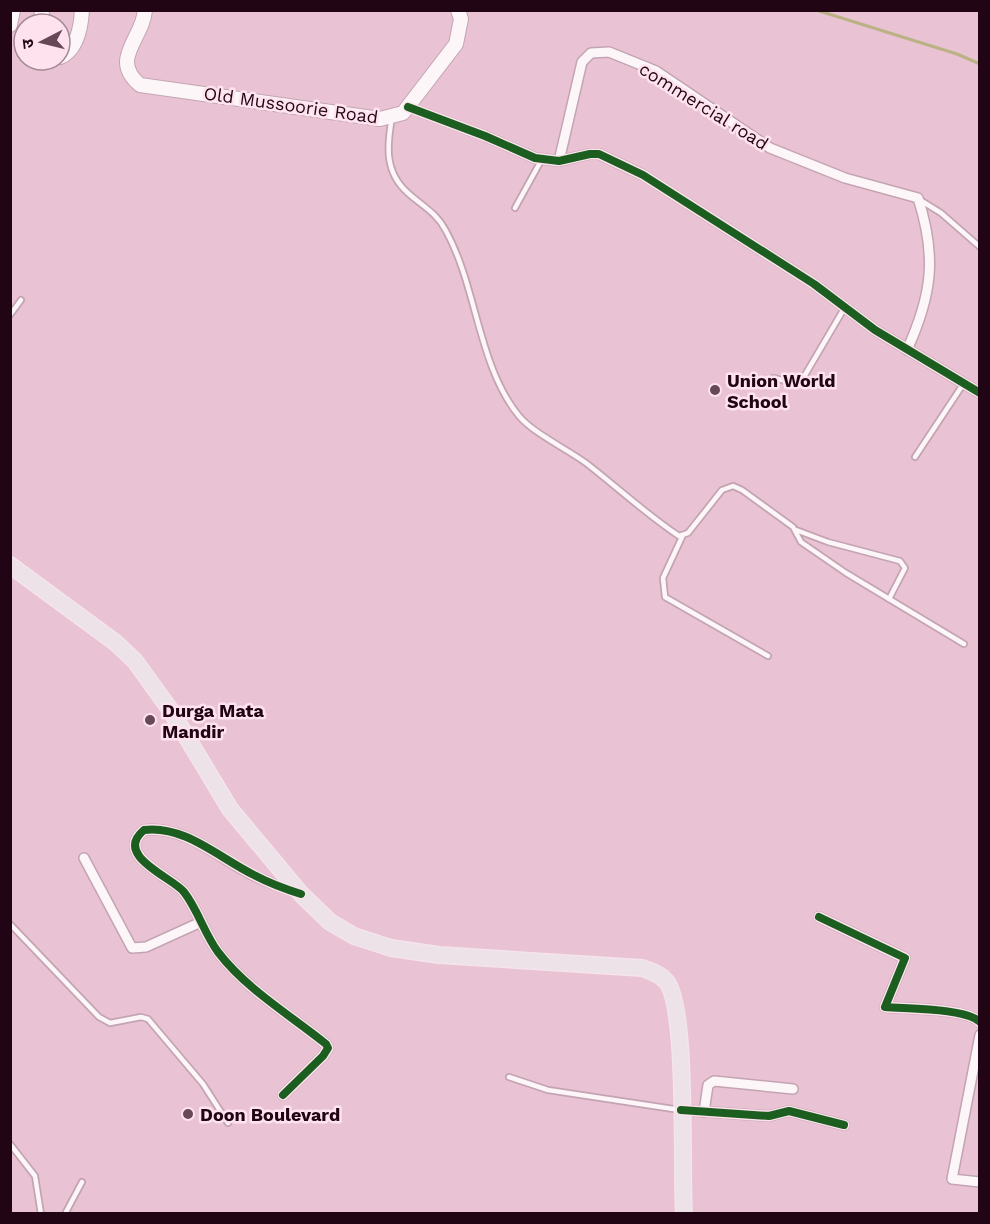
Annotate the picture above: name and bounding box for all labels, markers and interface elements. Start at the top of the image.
north arrow [12,12,72,72]
text: उ [18,37,38,50]
street label: commercial road [636,58,772,154]
street label: Old Mussoorie Road [202,82,380,128]
place label: Union World School [727,370,836,412]
marker: Union World School [708,383,722,397]
place label: Durga Mata Mandir [162,700,265,742]
marker: Durga Mata Mandir [143,713,157,727]
place label: Doon Boulevard [200,1104,340,1125]
marker: Doon Boulevard [181,1107,195,1121]

